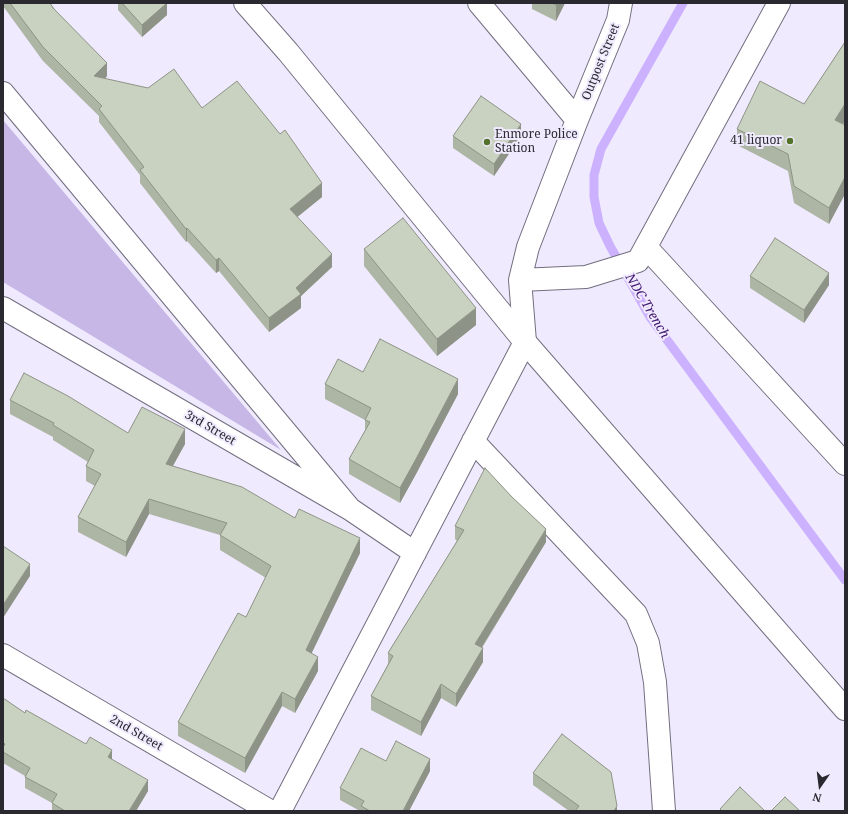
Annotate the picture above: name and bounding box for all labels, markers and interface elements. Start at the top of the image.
street label: Outpost Street [579,22,623,102]
place label: Enmore Police Station [495,128,578,156]
place label: 41 liquor [730,134,782,148]
marker: 41 liquor [785,136,795,146]
marker: Enmore Police Station [482,137,492,147]
water label: NDC Trench [622,271,672,341]
street label: 3rd Street [182,408,238,448]
street label: 2nd Street [107,712,165,754]
north arrow [800,766,840,806]
text: N [811,790,823,806]

